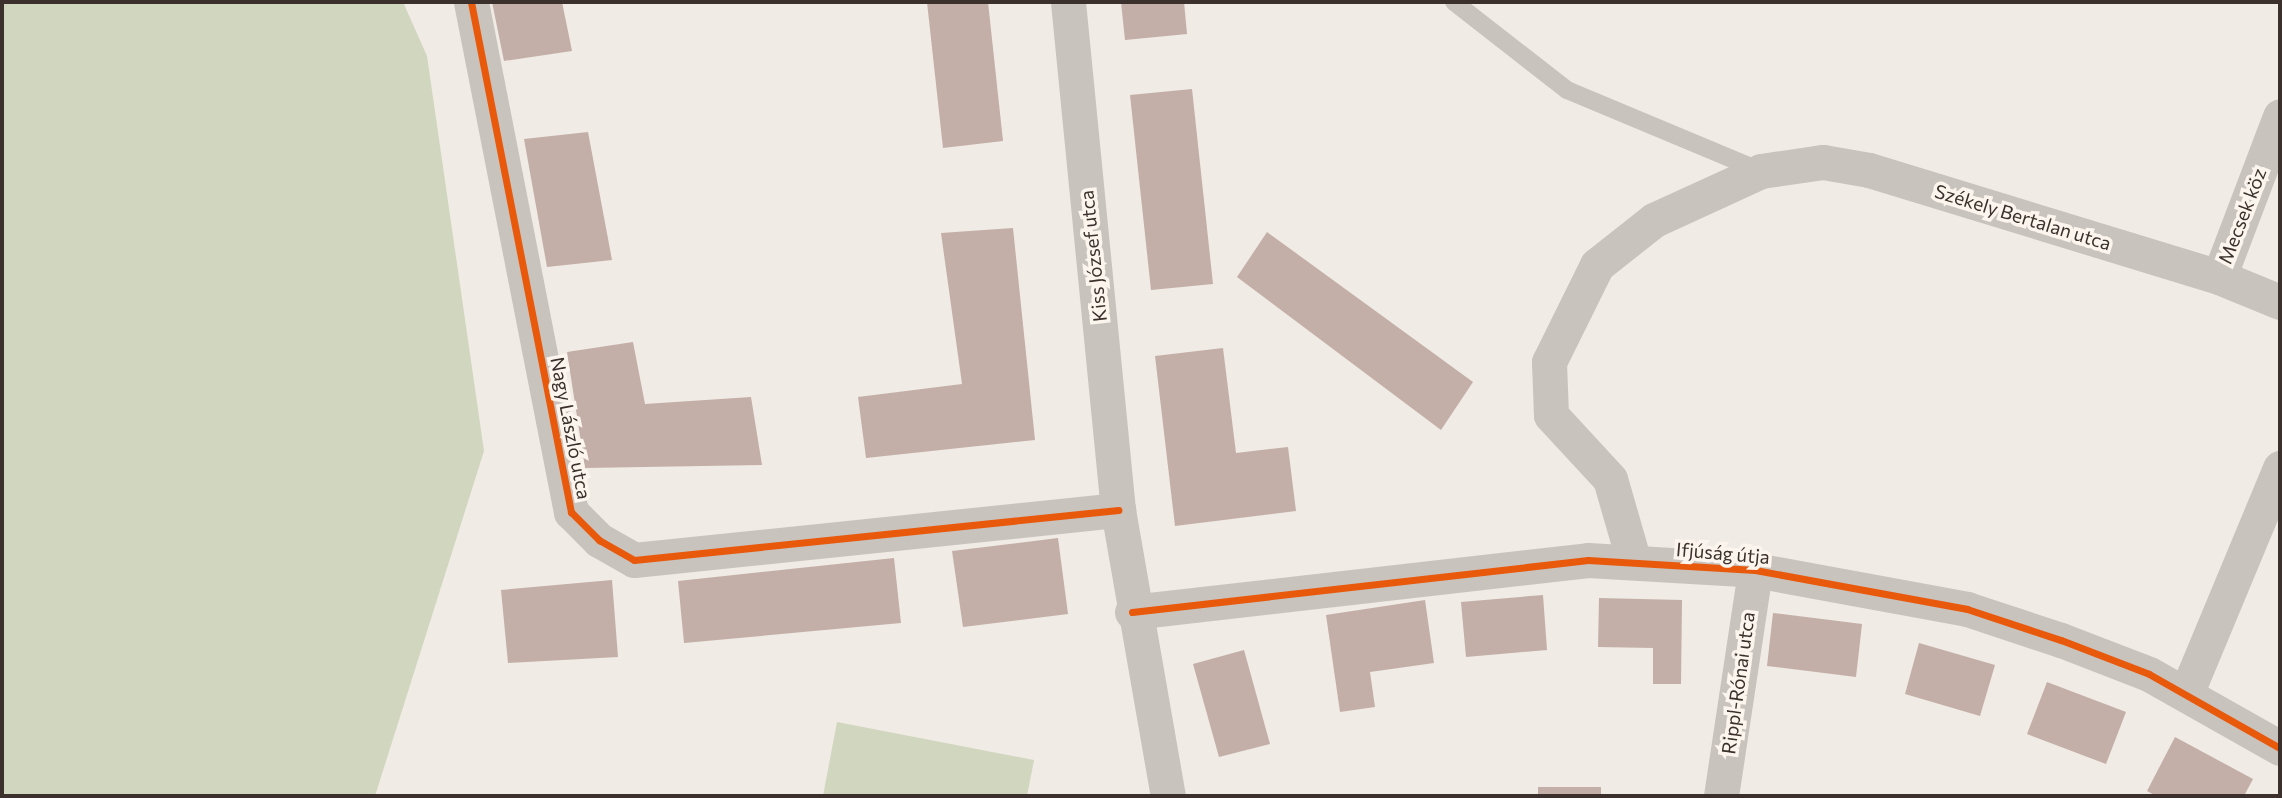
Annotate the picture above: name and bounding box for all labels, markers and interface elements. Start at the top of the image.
street label: Mecsek köz [2213,165,2271,267]
street label: Székely Bertalan utca [1932,179,2114,255]
street label: Kiss József utca [1075,189,1111,323]
street label: Nagy László utca [546,355,596,501]
street label: Ifjúság útja [1675,538,1771,568]
street label: Rippl-Rónai utca [1717,610,1759,756]

